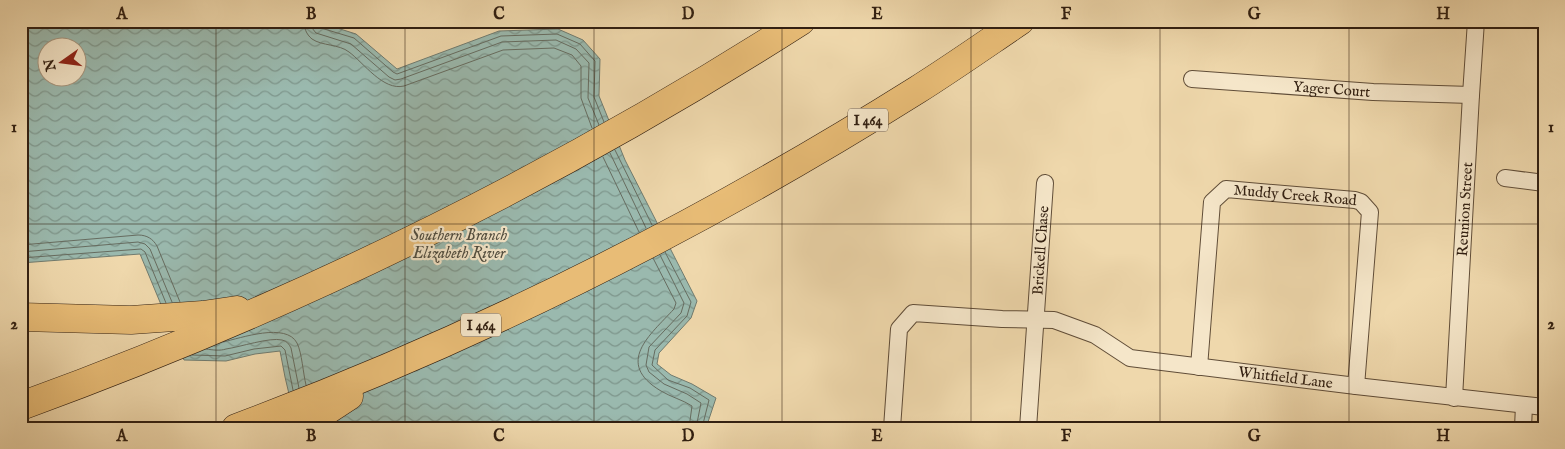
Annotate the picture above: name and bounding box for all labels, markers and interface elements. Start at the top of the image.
text: A [116,5,129,25]
text: B [306,5,317,25]
text: C [493,5,505,25]
text: D [682,5,695,25]
text: E [871,5,883,25]
text: F [1061,5,1072,25]
text: G [1248,5,1261,25]
text: H [1436,5,1450,25]
north arrow [38,38,88,88]
text: N [40,57,61,74]
street label: Yager Court [1292,77,1371,102]
road number: I 464 [848,108,888,132]
text: 1 [11,118,17,138]
text: 1 [1548,118,1554,138]
street label: Reunion Street [1453,162,1477,257]
street label: Muddy Creek Road [1233,181,1358,210]
street label: Brickell Chase [1028,205,1053,296]
water label: Southern Branch Elizabeth River [411,226,507,264]
road number: I 464 [461,314,501,336]
text: 2 [10,315,18,335]
text: 2 [1547,315,1555,335]
street label: Whitfield Lane [1237,362,1334,393]
text: A [116,427,129,447]
text: B [306,427,317,447]
text: C [493,427,505,447]
text: D [682,427,695,447]
text: E [871,427,883,447]
text: F [1061,427,1072,447]
text: G [1248,427,1261,447]
text: H [1436,427,1450,447]

